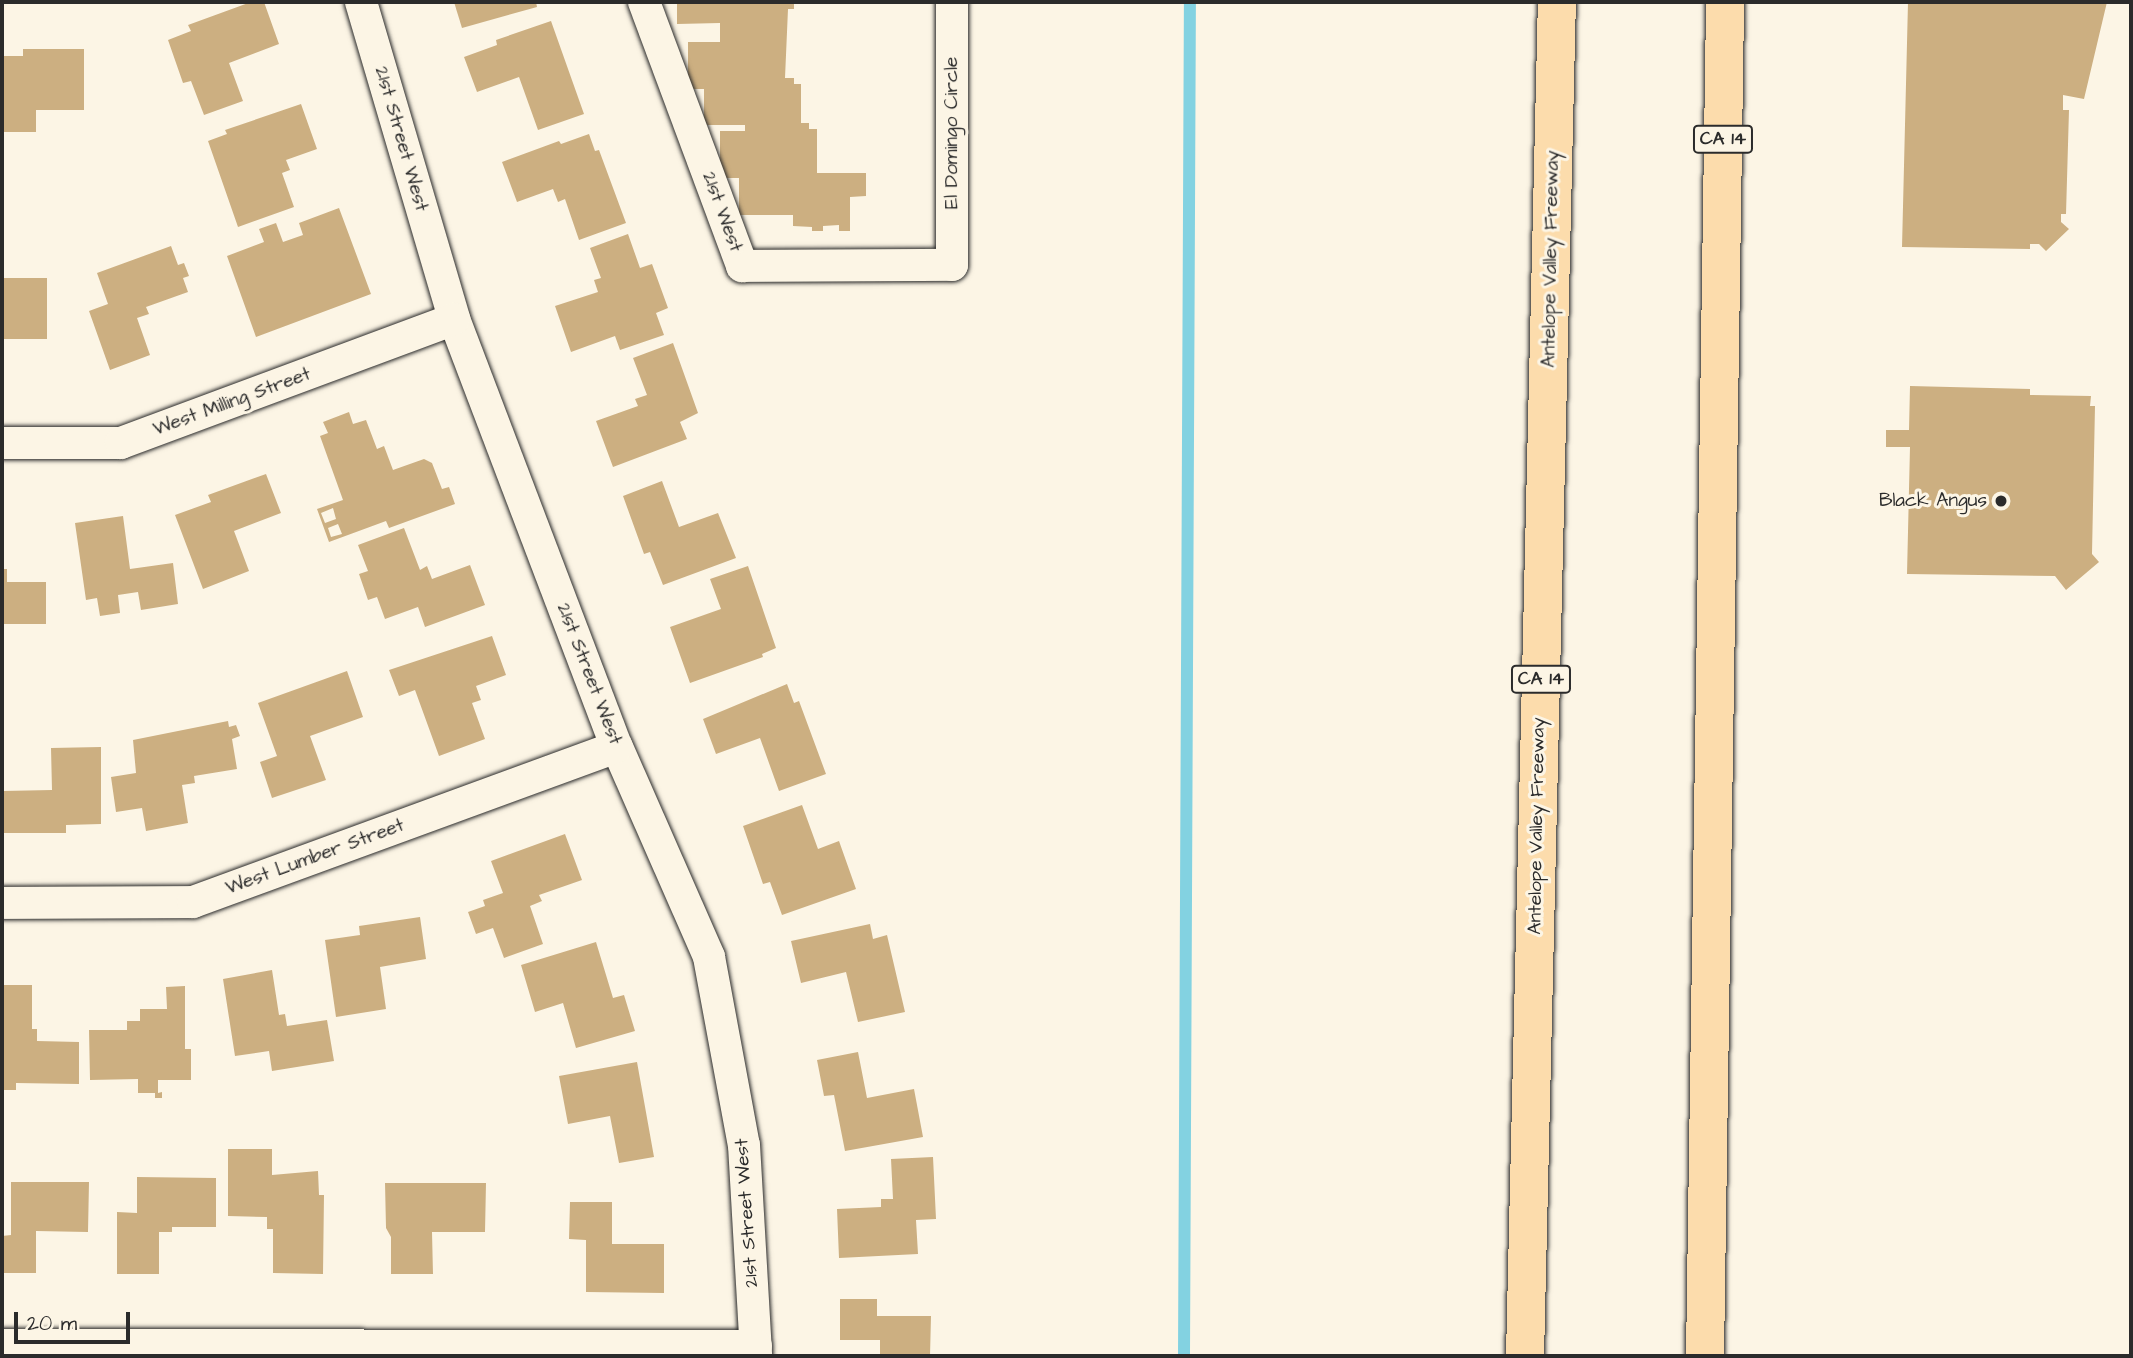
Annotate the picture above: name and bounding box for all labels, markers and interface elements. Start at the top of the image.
street label: El Domingo Circle [941,57,963,209]
street label: 21st Street West [369,64,433,214]
road number: CA 14 [1692,124,1754,154]
street label: Antelope Valley Freeway [1538,150,1564,368]
street label: 21st West [697,169,747,255]
street label: West Milling Street [150,363,314,441]
place label: Black Angus [1879,490,1987,512]
marker: Black Angus [1993,493,2009,509]
street label: 21st Street West [552,600,626,748]
road number: CA 14 [1510,664,1572,694]
street label: Antelope Valley Freeway [1524,717,1550,935]
street label: West Lumber Street [223,814,407,900]
street label: 21st Street West [730,1138,764,1288]
scale bar [18,1298,133,1342]
text: 20 m [27,1309,77,1338]

